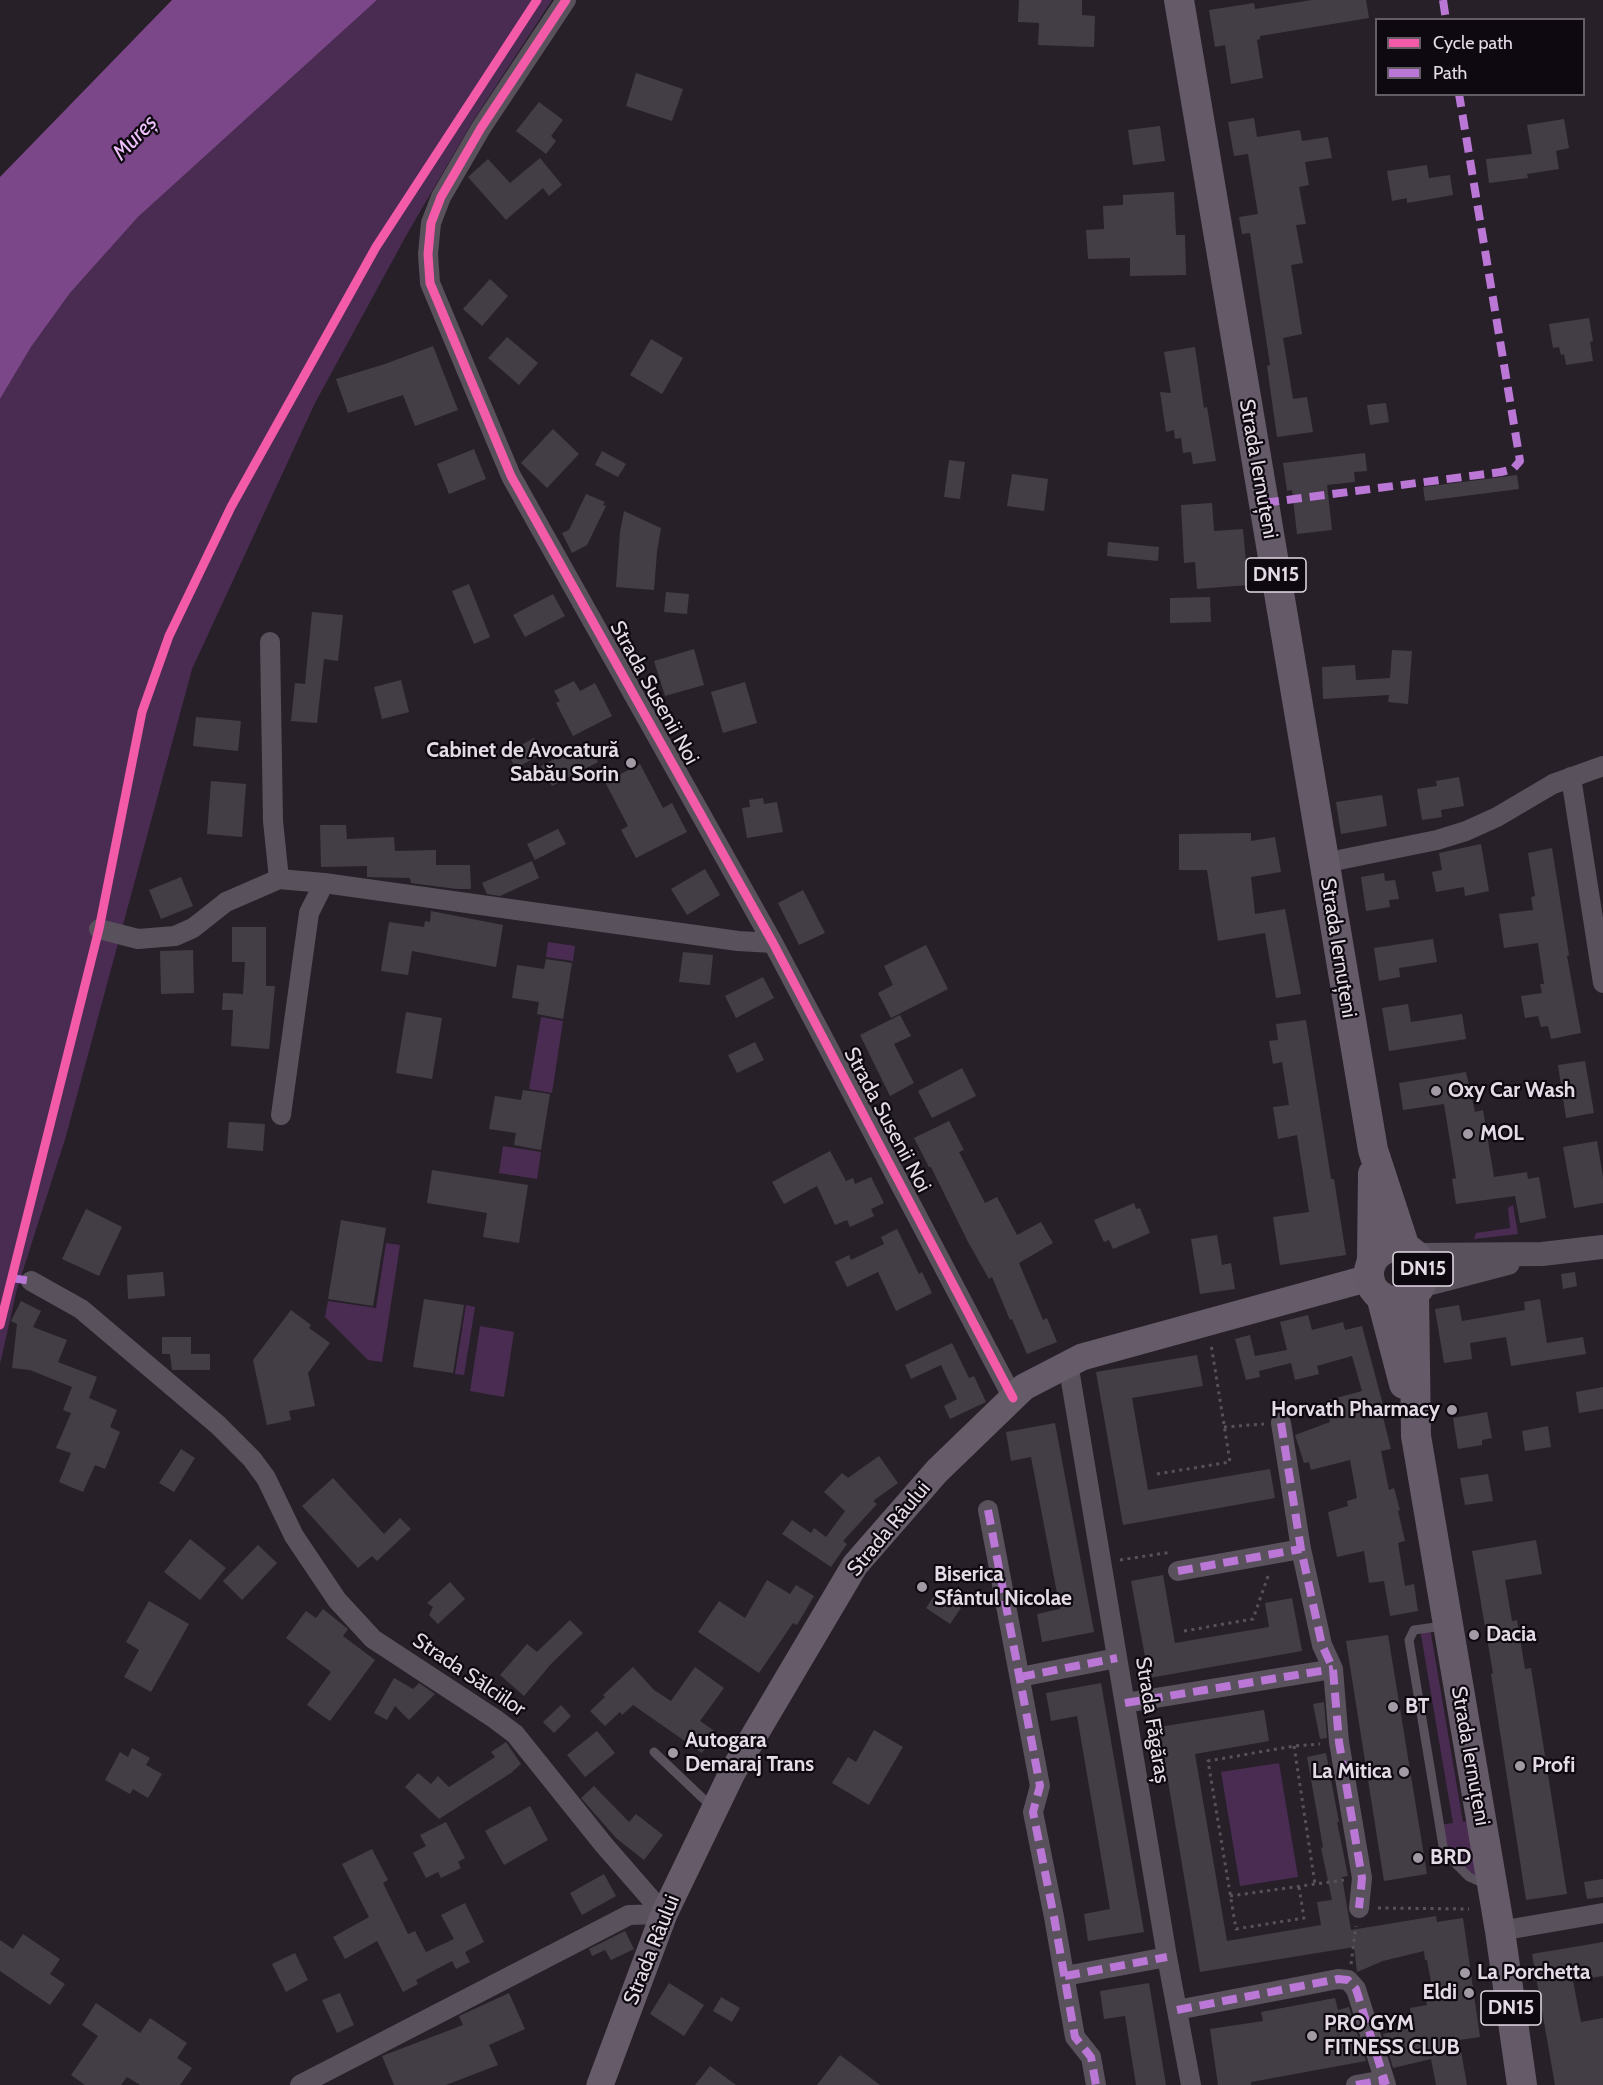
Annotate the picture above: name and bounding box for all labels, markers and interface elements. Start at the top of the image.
legend [1375,18,1585,96]
text: Cycle path [1433,32,1513,54]
text: Path [1433,62,1467,84]
water label: Mureș [107,110,163,166]
street label: Strada Iernuțeni [1233,397,1283,541]
road number: DN15 [1246,558,1306,592]
street label: Strada Susenii Noi [604,617,704,769]
place label: Cabinet de Avocatură Sabău Sorin [426,738,619,788]
marker: Cabinet de Avocatură Sabău Sorin [624,756,638,770]
street label: Strada Iernuțeni [1315,876,1361,1020]
street label: Strada Susenii Noi [838,1043,936,1197]
place label: Oxy Car Wash [1448,1078,1575,1104]
marker: Oxy Car Wash [1429,1084,1443,1098]
place label: MOL [1480,1121,1524,1147]
marker: MOL [1461,1127,1475,1141]
road number: DN15 [1393,1252,1453,1286]
place label: Horvath Pharmacy [1271,1397,1440,1423]
marker: Horvath Pharmacy [1445,1403,1459,1417]
street label: Strada Râului [842,1476,936,1582]
place label: Biserica Sfântul Nicolae [934,1562,1072,1612]
marker: Biserica Sfântul Nicolae [915,1580,929,1594]
place label: Dacia [1486,1622,1536,1648]
street label: Strada Sălciilor [408,1628,530,1722]
marker: Dacia [1467,1628,1481,1642]
street label: Strada Făgăraș [1130,1655,1174,1785]
street label: Strada Iernuțeni [1445,1684,1495,1828]
place label: BT [1405,1694,1429,1720]
marker: BT [1386,1700,1400,1714]
place label: Autogara Demaraj Trans [685,1728,814,1778]
marker: Autogara Demaraj Trans [666,1746,680,1760]
place label: Profi [1532,1753,1575,1779]
place label: La Mitica [1312,1759,1392,1785]
marker: Profi [1513,1759,1527,1773]
marker: La Mitica [1397,1765,1411,1779]
place label: BRD [1430,1845,1471,1871]
marker: BRD [1411,1851,1425,1865]
street label: Strada Râului [619,1891,685,2009]
place label: La Porchetta [1477,1960,1591,1986]
marker: La Porchetta [1458,1966,1472,1980]
place label: Eldi [1423,1980,1457,2006]
marker: Eldi [1462,1986,1476,2000]
road number: DN15 [1481,1991,1541,2025]
place label: PRO GYM FITNESS CLUB [1324,2011,1460,2061]
marker: PRO GYM FITNESS CLUB [1305,2029,1319,2043]

